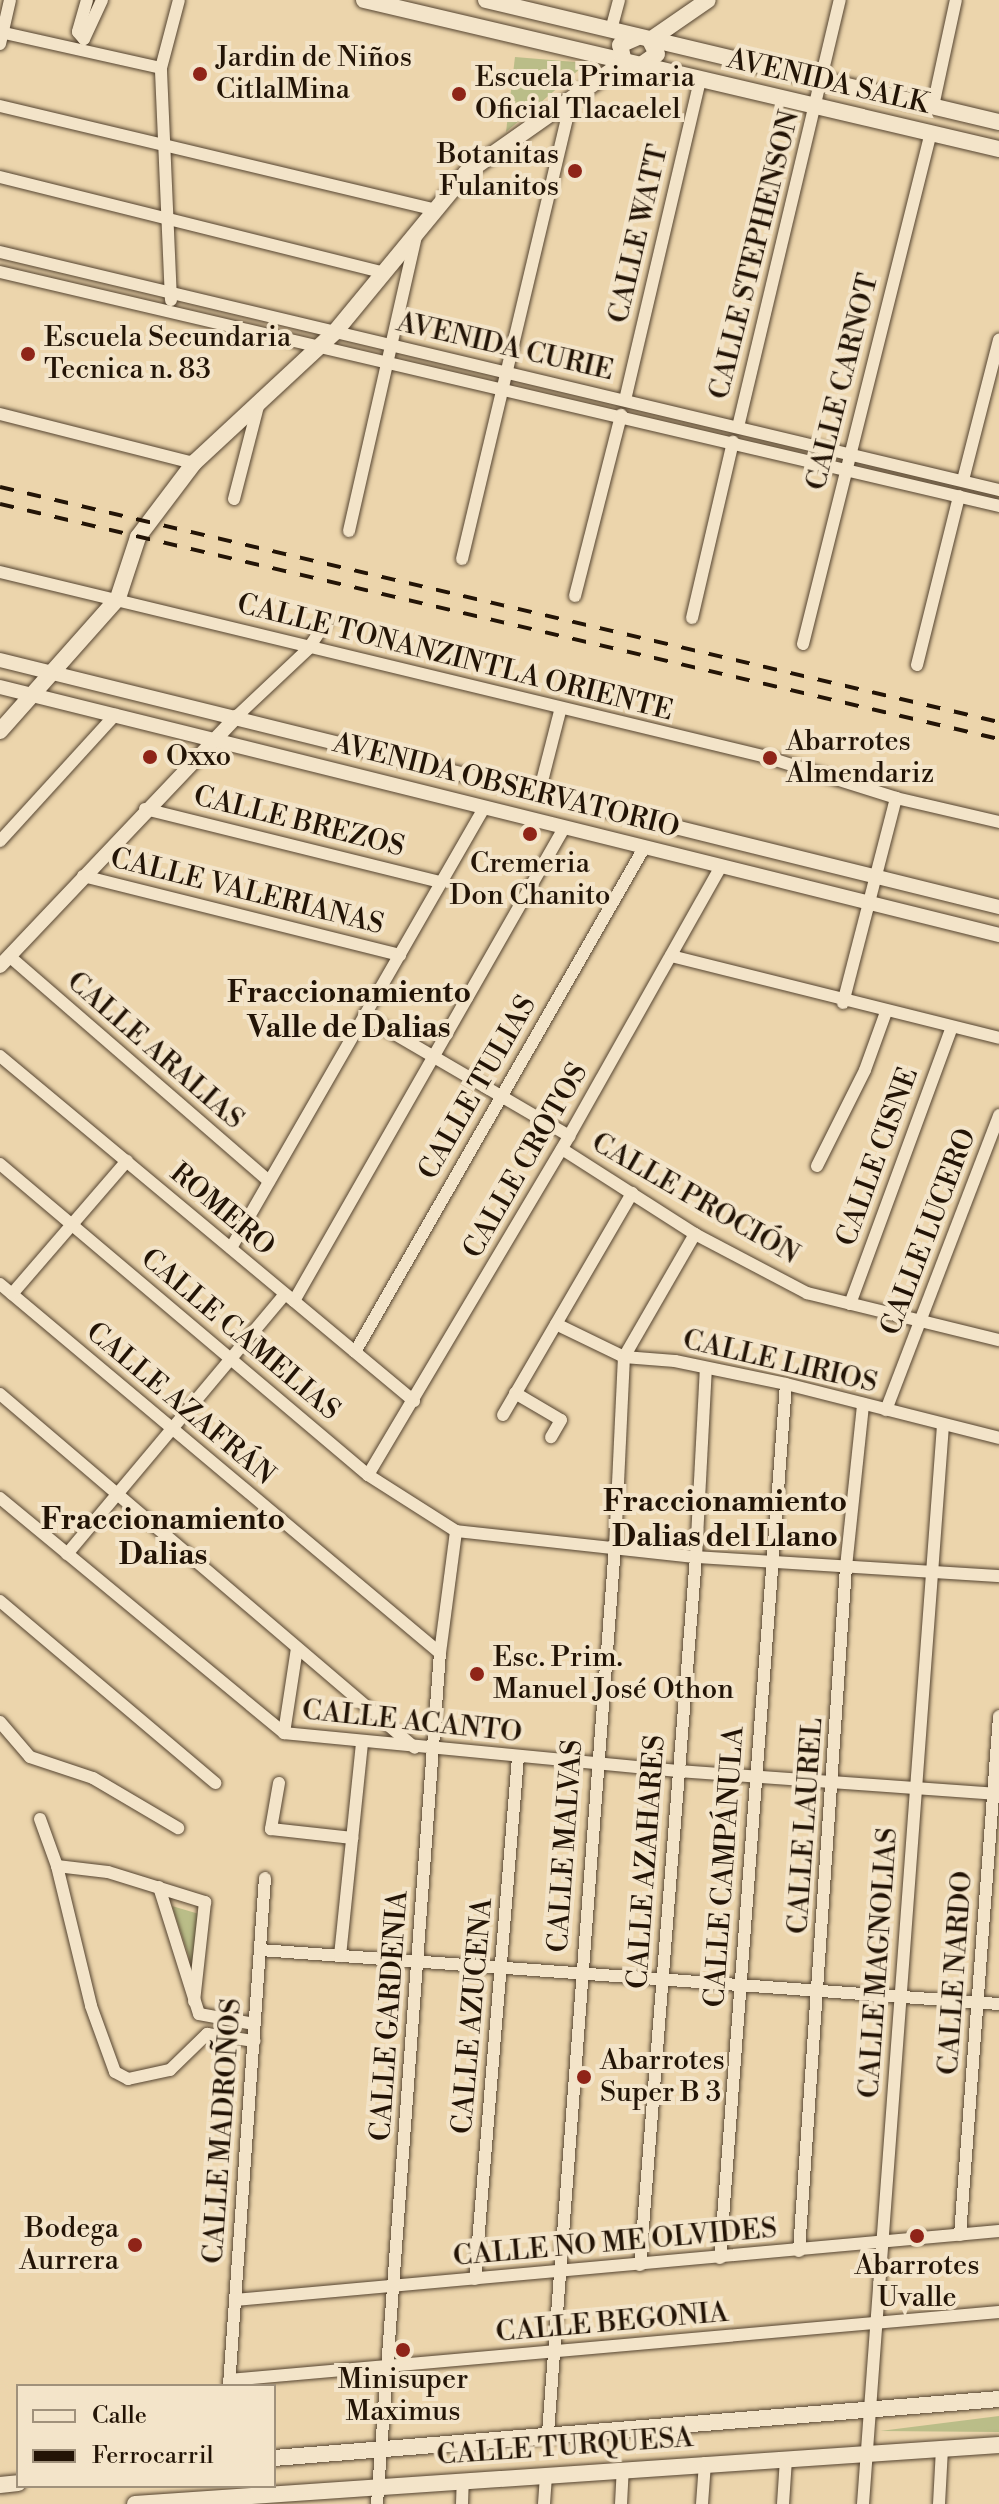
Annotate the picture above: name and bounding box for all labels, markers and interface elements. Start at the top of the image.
place label: Jardin de Niños CitlalMina [216,41,412,107]
street label: AVENIDA SALK [724,42,932,122]
place label: Escuela Primaria Oficial Tlacaelel [475,61,695,127]
marker: Jardin de Niños CitlalMina [191,65,209,83]
marker: Escuela Primaria Oficial Tlacaelel [450,85,468,103]
street label: CALLE STEPHENSON [703,107,807,403]
place label: Botanitas Fulanitos [437,138,559,204]
street label: CALLE WATT [602,141,676,327]
marker: Botanitas Fulanitos [566,162,584,180]
street label: CALLE CARNOT [800,270,886,494]
street label: AVENIDA CURIE [393,306,617,388]
place label: Escuela Secundaria Tecnica n. 83 [44,321,291,387]
marker: Escuela Secundaria Tecnica n. 83 [19,345,37,363]
street label: CALLE TONANZINTLA ORIENTE [234,588,676,728]
place label: Abarrotes Almendariz [786,725,934,791]
street label: AVENIDA OBSERVATORIO [329,727,683,845]
place label: Oxxo [166,740,231,774]
marker: Oxxo [141,748,159,766]
marker: Abarrotes Almendariz [761,749,779,767]
street label: CALLE BREZOS [190,780,408,864]
marker: Cremeria Don Chanito [521,825,539,843]
street label: CALLE VALERIANAS [107,842,387,942]
place label: Cremeria Don Chanito [450,847,610,913]
street label: CALLE ARALIAS [60,965,250,1137]
district label: Fraccionamiento Valle de Dalias [227,975,471,1046]
street label: CALLE TULIAS [412,990,544,1186]
street label: CALLE CROTOS [457,1058,595,1264]
street label: CALLE CISNE [830,1063,926,1251]
street label: CALLE LUCERO [874,1124,984,1340]
street label: CALLE PROCIÓN [585,1126,805,1272]
street label: ROMERO [163,1157,281,1263]
street label: CALLE CAMELIAS [134,1242,346,1428]
street label: CALLE AZAFRÁN [79,1315,281,1493]
street label: CALLE LIRIOS [680,1323,880,1401]
district label: Fraccionamiento Dalias del Llano [603,1484,847,1554]
district label: Fraccionamiento Dalias [41,1502,285,1572]
place label: Esc. Prim. Manuel José Othon [493,1641,734,1707]
marker: Esc. Prim. Manuel José Othon [468,1665,486,1683]
street label: CALLE ACANTO [300,1694,524,1750]
street label: CALLE LAUREL [782,1717,830,1935]
street label: CALLE CAMPÁNULA [698,1725,752,2009]
street label: CALLE AZAHARES [621,1734,673,1990]
street label: CALLE MALVAS [542,1738,590,1954]
street label: CALLE MAGNOLIAS [853,1827,905,2099]
street label: CALLE NARDO [932,1870,980,2076]
street label: CALLE GARDENIA [364,1890,416,2142]
street label: CALLE AZUCENA [446,1897,500,2135]
street label: CALLE MADROÑOS [197,1997,249,2265]
place label: Abarrotes Super B 3 [600,2044,725,2110]
marker: Abarrotes Super B 3 [575,2068,593,2086]
place label: Bodega Aurrera [19,2212,119,2278]
street label: CALLE NO ME OLVIDES [452,2212,778,2274]
marker: Abarrotes Uvalle [908,2227,926,2245]
marker: Bodega Aurrera [126,2236,144,2254]
place label: Abarrotes Uvalle [855,2249,979,2315]
street label: CALLE BEGONIA [494,2296,730,2350]
marker: Minisuper Maximus [394,2341,412,2359]
place label: Minisuper Maximus [338,2363,468,2429]
legend [16,2384,276,2488]
text: Calle [92,2401,147,2431]
street label: CALLE TURQUESA [436,2421,694,2473]
text: Ferrocarril [92,2441,214,2471]

